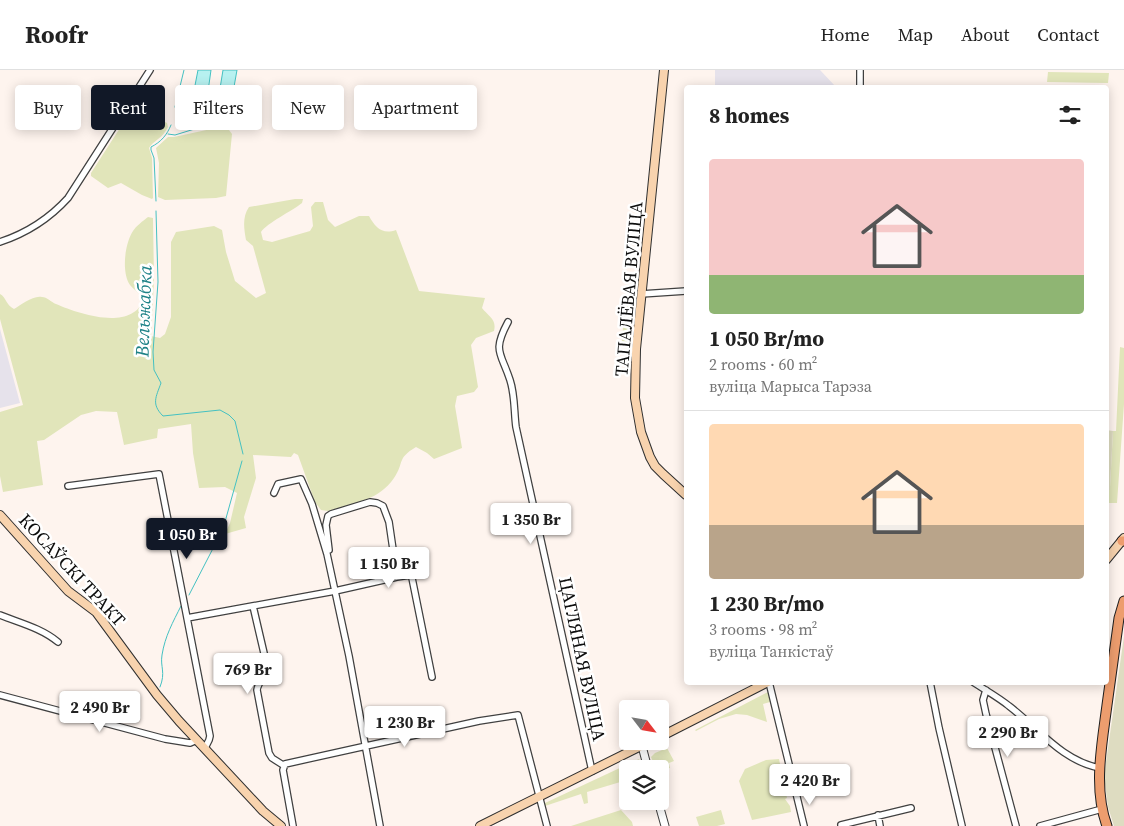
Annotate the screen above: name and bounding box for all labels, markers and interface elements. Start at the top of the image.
text: Roofr [25,18,88,51]
text: Home [821,22,870,47]
text: Map [898,22,933,47]
text: About [961,22,1009,47]
text: Contact [1037,22,1099,47]
chip: Buy [15,85,81,130]
chip: Rent [91,85,165,130]
chip: Filters [175,85,262,130]
chip: New [272,85,344,130]
chip: Apartment [354,85,477,130]
text: 8 homes [709,101,789,130]
icon: filters [1056,101,1084,129]
icon: home [852,191,942,281]
street label: ТАПАЛЁВАЯ ВУЛІЦА [608,200,649,378]
water label: Вельжабка [128,265,158,358]
text: 1 050 Br/mo [709,324,824,353]
text: 2 rooms · 60 m² [709,353,817,375]
text: вуліца Марыса Тарэза [709,375,872,397]
icon: home [852,457,942,547]
pin: 1 350 Br [479,502,583,545]
street label: КОСАЎСКІ ТРАКТ [13,508,131,632]
text: 1 350 Br [501,508,561,530]
pin: 1 050 Br [135,518,239,560]
text: 1 050 Br [157,523,217,545]
pin: 1 150 Br [337,546,441,589]
text: 1 150 Br [359,552,419,574]
street label: ЦАГЛЯНАЯ ВУЛІЦА [553,575,612,743]
text: 1 230 Br/mo [709,589,824,618]
text: 3 rooms · 98 m² [709,618,817,640]
text: вуліца Танкістаў [709,640,833,662]
pin: 769 Br [207,652,289,695]
text: 769 Br [224,658,272,680]
pin: 2 490 Br [48,690,152,733]
text: 2 490 Br [70,696,130,718]
north arrow [619,700,669,750]
map controls [619,700,669,810]
pin: 1 230 Br [353,706,457,748]
text: 1 230 Br [375,711,435,733]
pin: 2 290 Br [956,716,1060,758]
text: 2 290 Br [978,721,1038,743]
button: layers [619,760,669,810]
pin: 2 420 Br [758,764,862,806]
text: 2 420 Br [780,769,840,791]

